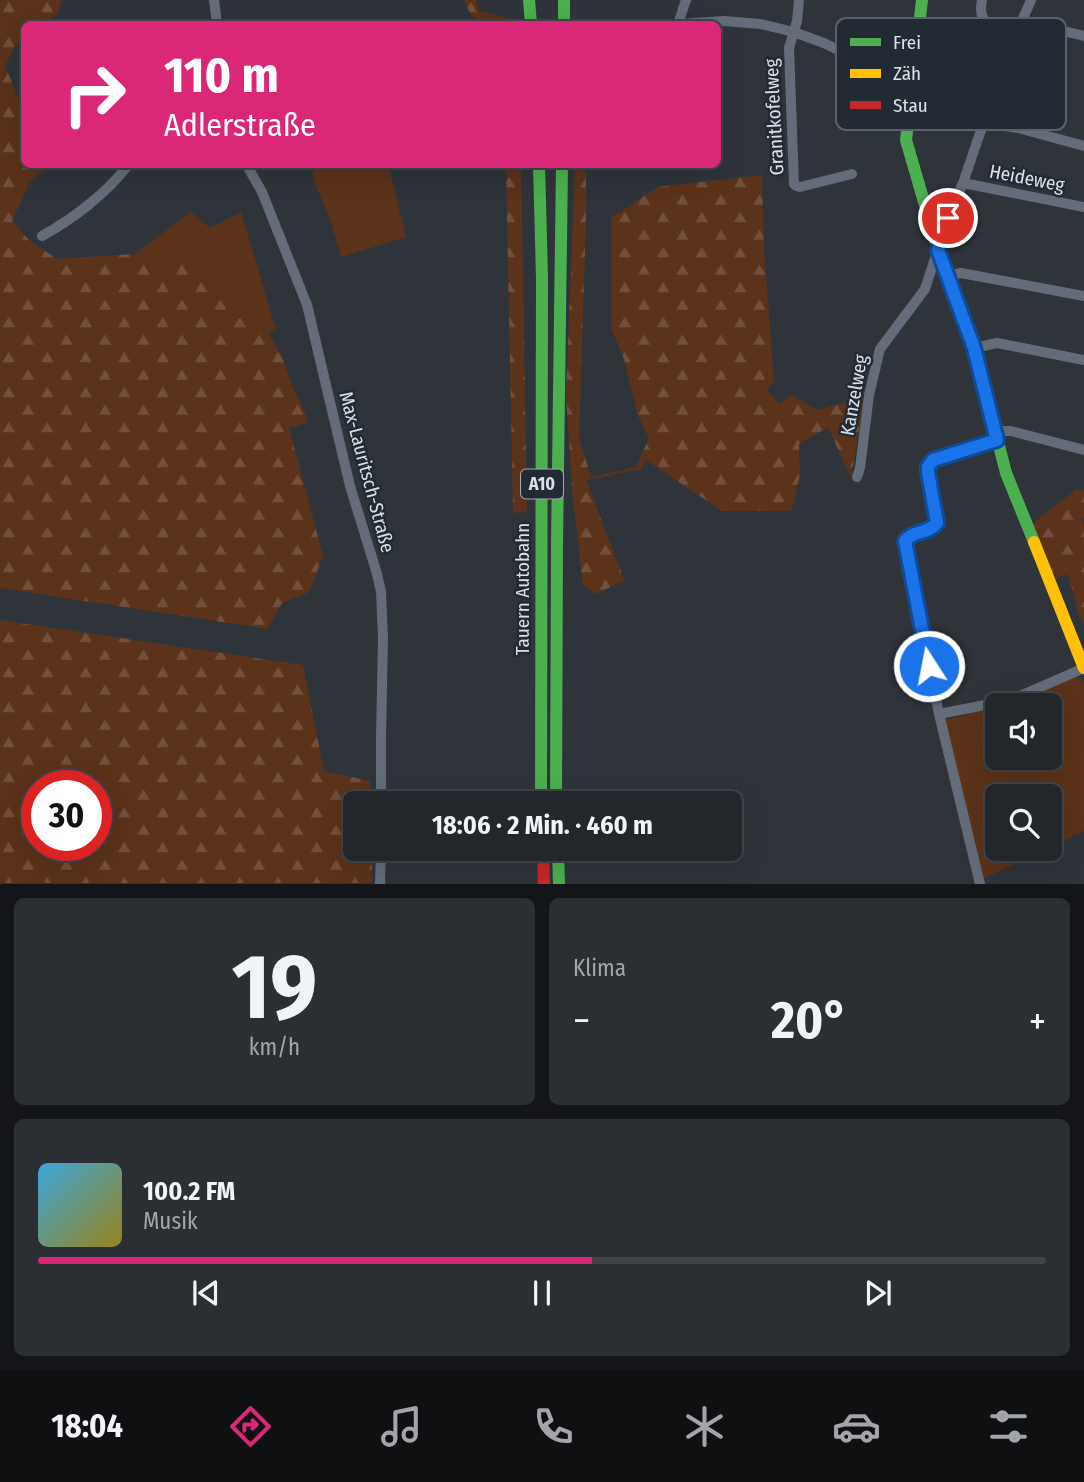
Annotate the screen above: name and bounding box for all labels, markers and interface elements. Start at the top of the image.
legend [836,18,1066,130]
text: Frei [893,31,921,54]
text: 110 m [164,46,279,105]
icon: right [49,49,140,140]
street label: Granitkofelweg [759,58,789,176]
text: Zäh [893,62,921,85]
text: Stau [893,94,928,117]
text: Adlerstraße [164,106,316,144]
street label: Heideweg [987,159,1067,197]
pin [918,188,978,248]
icon: arrive [929,199,967,237]
street label: Kanzelweg [836,353,872,437]
street label: Max-Lauritsch-Straße [334,389,400,555]
road number: A10 [521,470,563,498]
street label: Tauern Autobahn [511,523,534,655]
position arrow [892,629,966,703]
map controls [985,693,1062,861]
button: sound [985,693,1062,770]
speed limit sign: 30 [21,770,112,861]
button: search [985,784,1062,861]
text: 18:06 · 2 Min. · 460 m [432,810,653,841]
text: 19 [232,933,317,1042]
text: Klima [573,954,626,982]
text: 20° [771,989,848,1052]
text: − [573,998,590,1044]
text: + [1029,998,1046,1044]
text: km/h [249,1033,300,1061]
text: 100.2 FM [143,1176,235,1207]
text: Musik [143,1207,198,1235]
icon: previous [187,1274,225,1312]
icon: pause [523,1274,561,1312]
icon: next [859,1274,897,1312]
icon: directions [226,1402,275,1451]
icon: music [377,1402,426,1451]
icon: phone [529,1402,578,1451]
icon: climate [680,1402,729,1451]
icon: car [832,1402,881,1451]
icon: filters [984,1402,1033,1451]
text: 18:04 [51,1407,123,1445]

